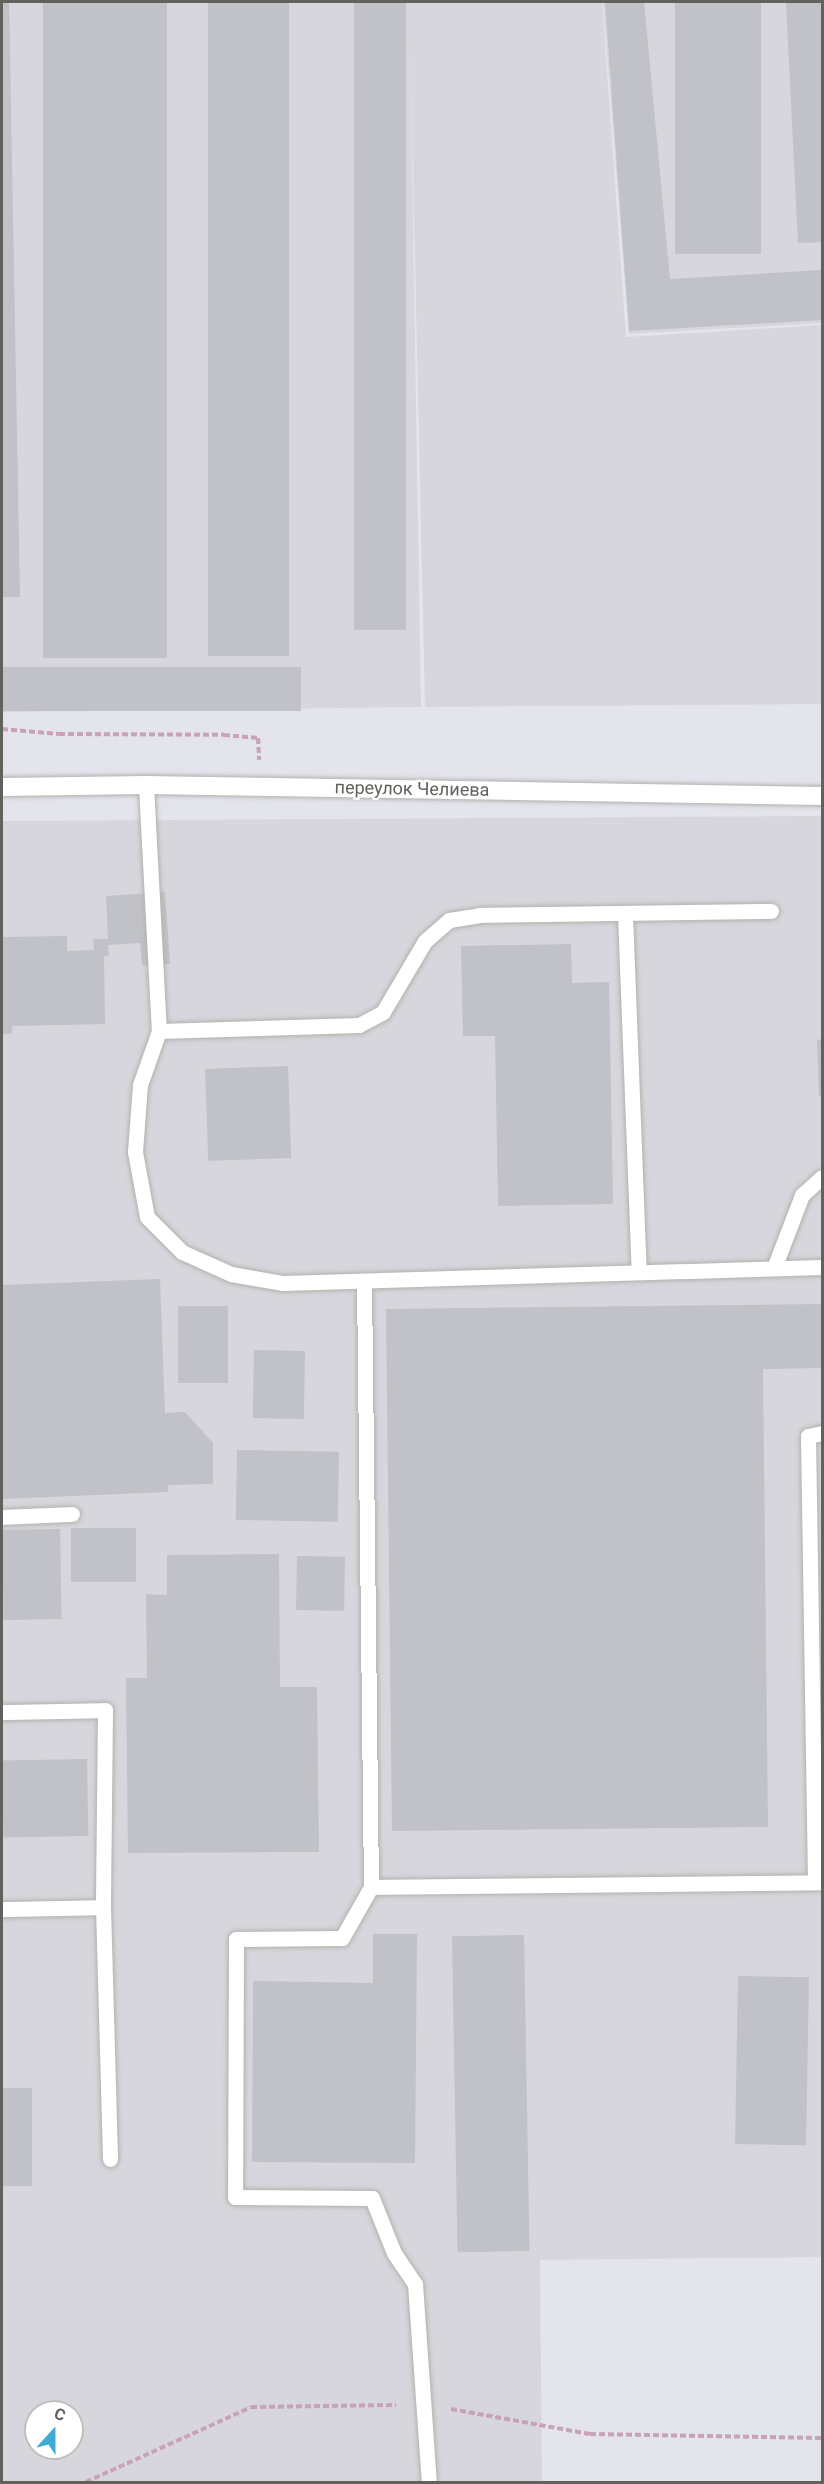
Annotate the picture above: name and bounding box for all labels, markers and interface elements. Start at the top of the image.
street label: переулок Челиева [334,777,490,801]
north arrow [24,2400,84,2460]
text: С [52,2404,68,2425]

